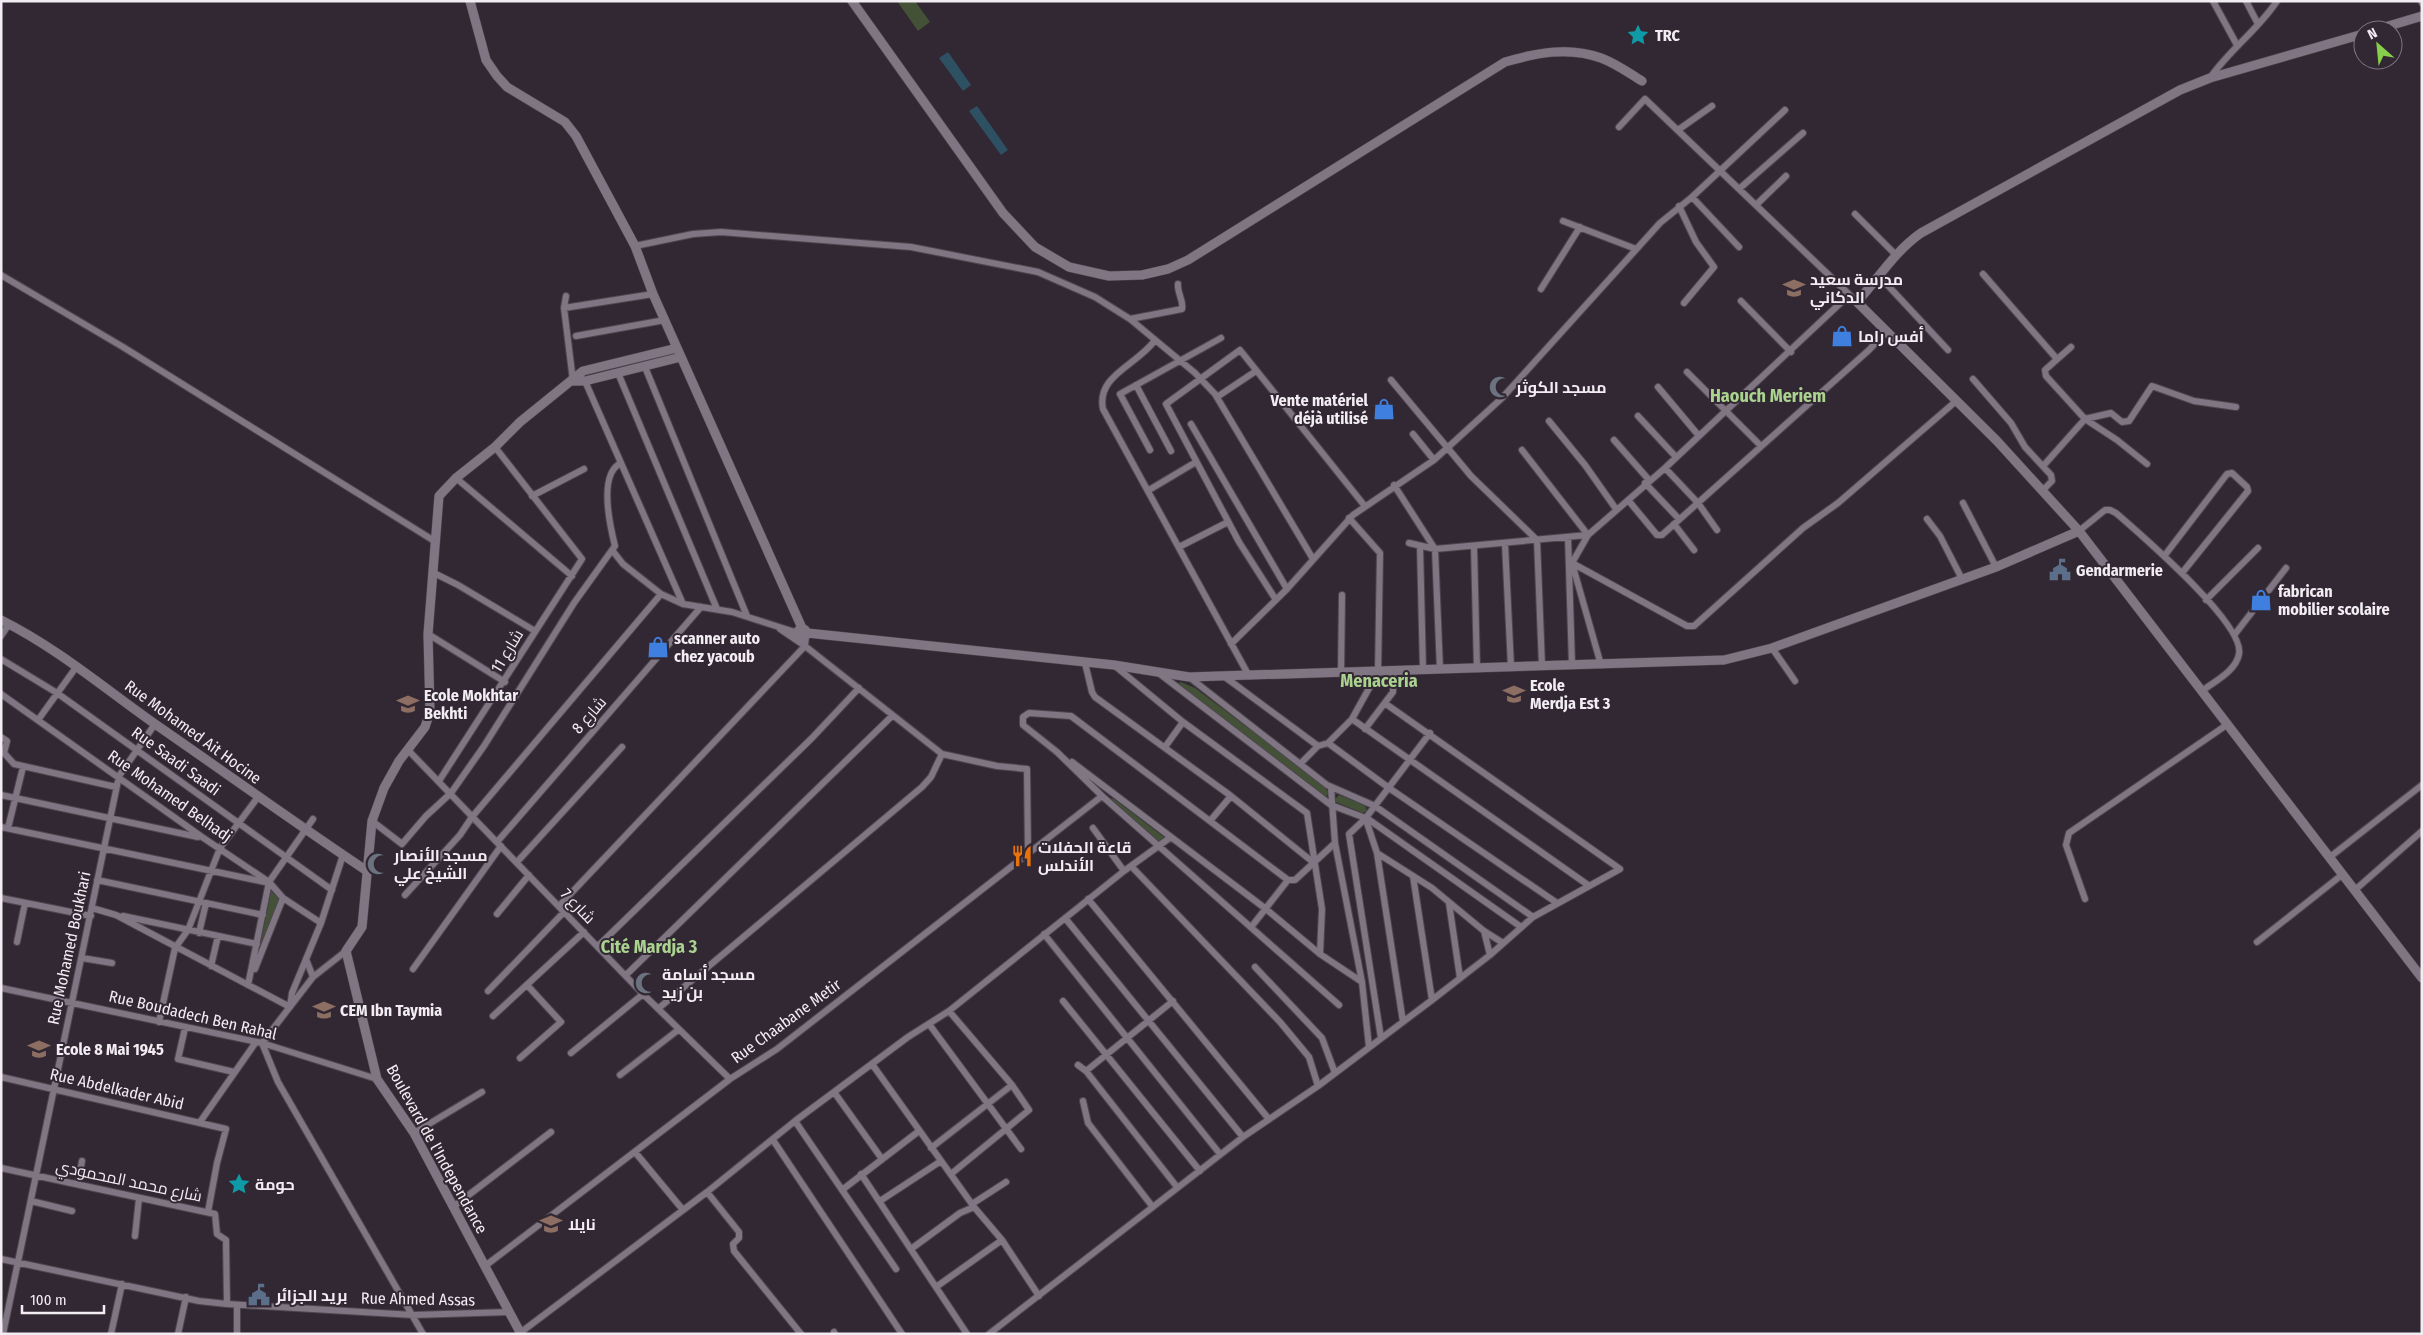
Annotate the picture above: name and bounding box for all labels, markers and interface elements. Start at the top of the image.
north arrow [2353,20,2403,70]
place icon: TRC [1625,22,1651,48]
text: N [2365,24,2380,43]
place label: TRC [1655,26,1681,45]
place label: مدرسة سعيد الدكاني [1810,270,1903,310]
school or university icon: مدرسة سعيد الدكاني [1781,275,1807,301]
shop icon: أفس راما [1829,323,1855,349]
place label: أفس راما [1858,326,1924,346]
mosque icon: مسجد الكوثر [1487,374,1513,400]
place label: مسجد الكوثر [1515,378,1607,397]
district label: Haouch Meriem [1710,385,1826,407]
place label: Vente matériel déjà utilisé [1270,391,1369,428]
shop icon: Vente matériel déjà utilisé [1371,396,1397,422]
public building icon: Gendarmerie [2047,557,2073,583]
place label: Gendarmerie [2076,561,2163,580]
place label: fabrican mobilier scolaire [2278,582,2390,619]
shop icon: fabrican mobilier scolaire [2248,587,2274,613]
street label: شارع 11 [487,626,529,677]
place label: scanner auto chez yacoub [674,629,760,666]
shop icon: scanner auto chez yacoub [645,634,671,660]
district label: Menaceria [1340,670,1418,692]
street label: Rue Mohamed Ait Hocine [121,676,265,788]
place label: Ecole Merdja Est 3 [1530,676,1611,713]
school or university icon: Ecole Merdja Est 3 [1501,681,1527,707]
place label: Ecole Mokhtar Bekhti [424,686,518,723]
school or university icon: Ecole Mokhtar Bekhti [395,691,421,717]
street label: شارع 8 [568,693,612,739]
street label: Rue Saadi Saadi [128,723,224,799]
street label: Rue Mohamed Belhadj [104,746,236,846]
place label: قاعة الحفلات الأندلس [1038,838,1132,875]
restaurant icon: قاعة الحفلات الأندلس [1009,843,1035,869]
place label: مسجد الأنصار الشيخ علي [393,846,488,886]
mosque icon: مسجد الأنصار الشيخ علي [365,851,391,877]
street label: Rue Mohamed Boukhari [43,870,95,1026]
street label: شارع 7 [555,885,599,929]
district label: Cité Mardja 3 [601,936,698,958]
place label: مسجد أسامة بن زيد [662,964,755,1002]
mosque icon: مسجد أسامة بن زيد [633,970,659,996]
street label: Rue Chaabane Metir [727,975,845,1067]
street label: Rue Boudadech Ben Rahal [107,986,279,1044]
school or university icon: CEM Ibn Taymia [311,997,337,1023]
place label: CEM Ibn Taymia [340,1001,442,1020]
school or university icon: Ecole 8 Mai 1945 [26,1036,52,1062]
place label: Ecole 8 Mai 1945 [56,1040,164,1059]
street label: Boulevard de l'Independance [383,1061,492,1237]
street label: Rue Abdelkader Abid [48,1064,186,1114]
street label: شارع محمد المحمودي [53,1156,204,1210]
place icon: حومة [226,1171,252,1197]
place label: حومة [255,1175,295,1194]
school or university icon: نايلا [538,1211,564,1237]
place label: نايلا [568,1215,596,1234]
scale bar [22,1282,105,1314]
public building icon: بريد الجزائر [246,1282,272,1308]
place label: بريد الجزائر [275,1286,347,1305]
street label: Rue Ahmed Assas [361,1289,476,1310]
text: 100 m [30,1291,67,1309]

